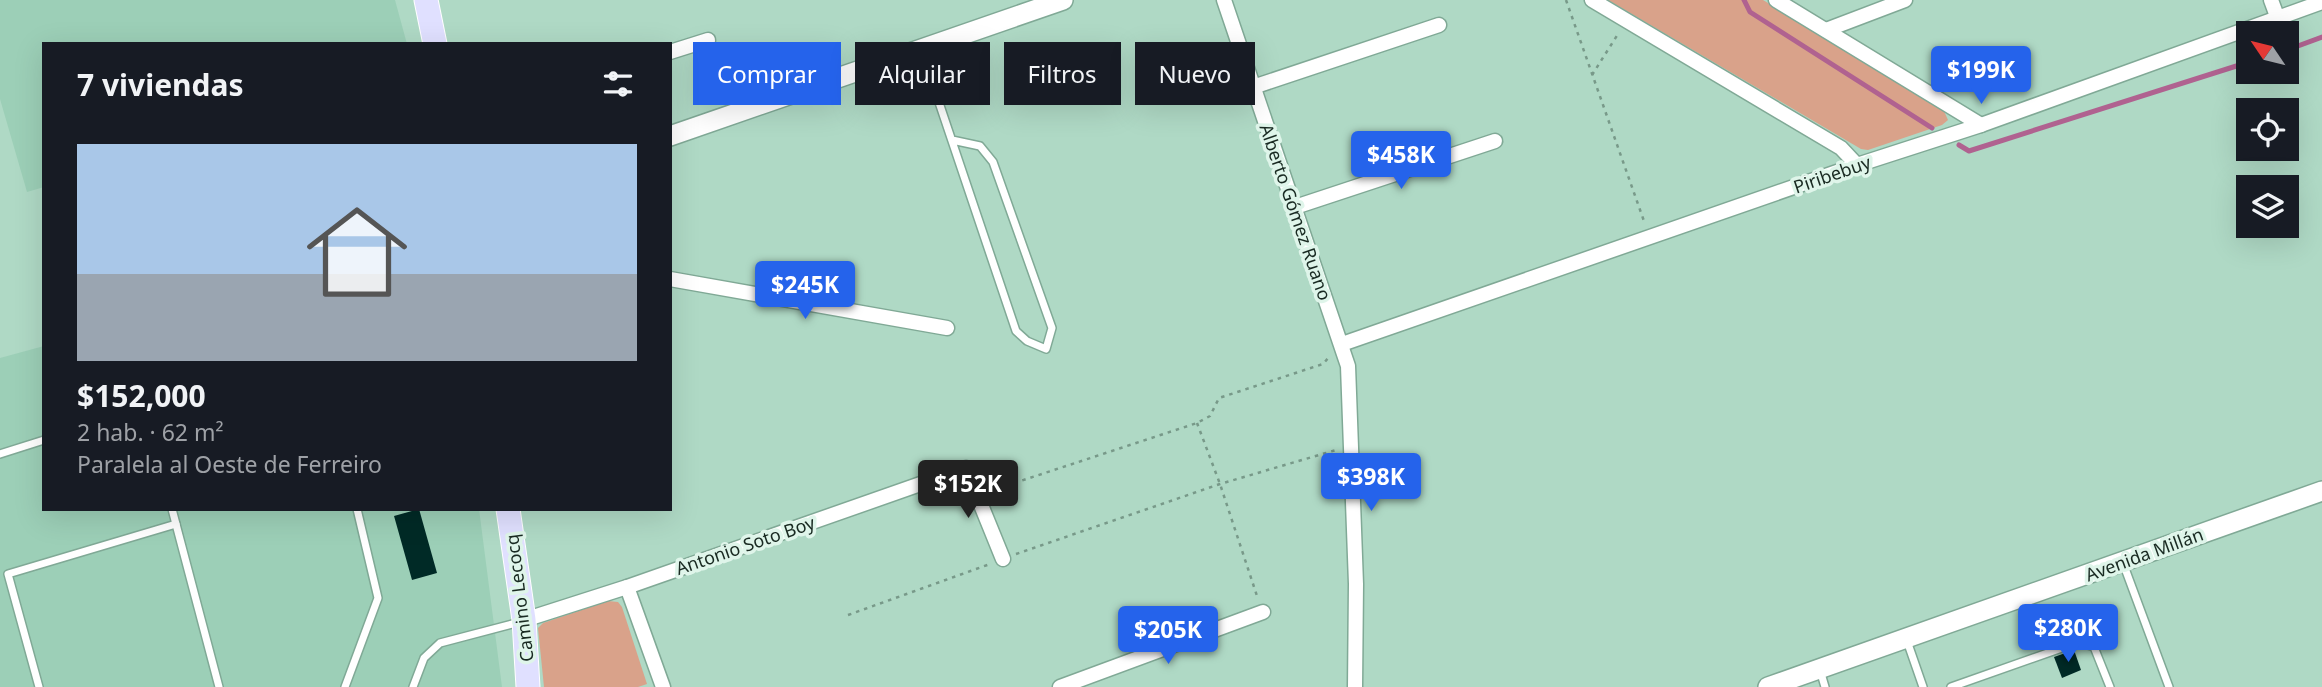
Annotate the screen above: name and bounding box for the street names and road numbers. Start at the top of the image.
street label: Alberto Gómez Ruano [1254,121,1338,303]
street label: Piribebuy [1790,149,1875,198]
street label: Antonio Soto Boy [672,510,819,580]
street label: Avenida Millán [2082,522,2206,586]
street label: Camino Lecocq [499,533,539,663]

